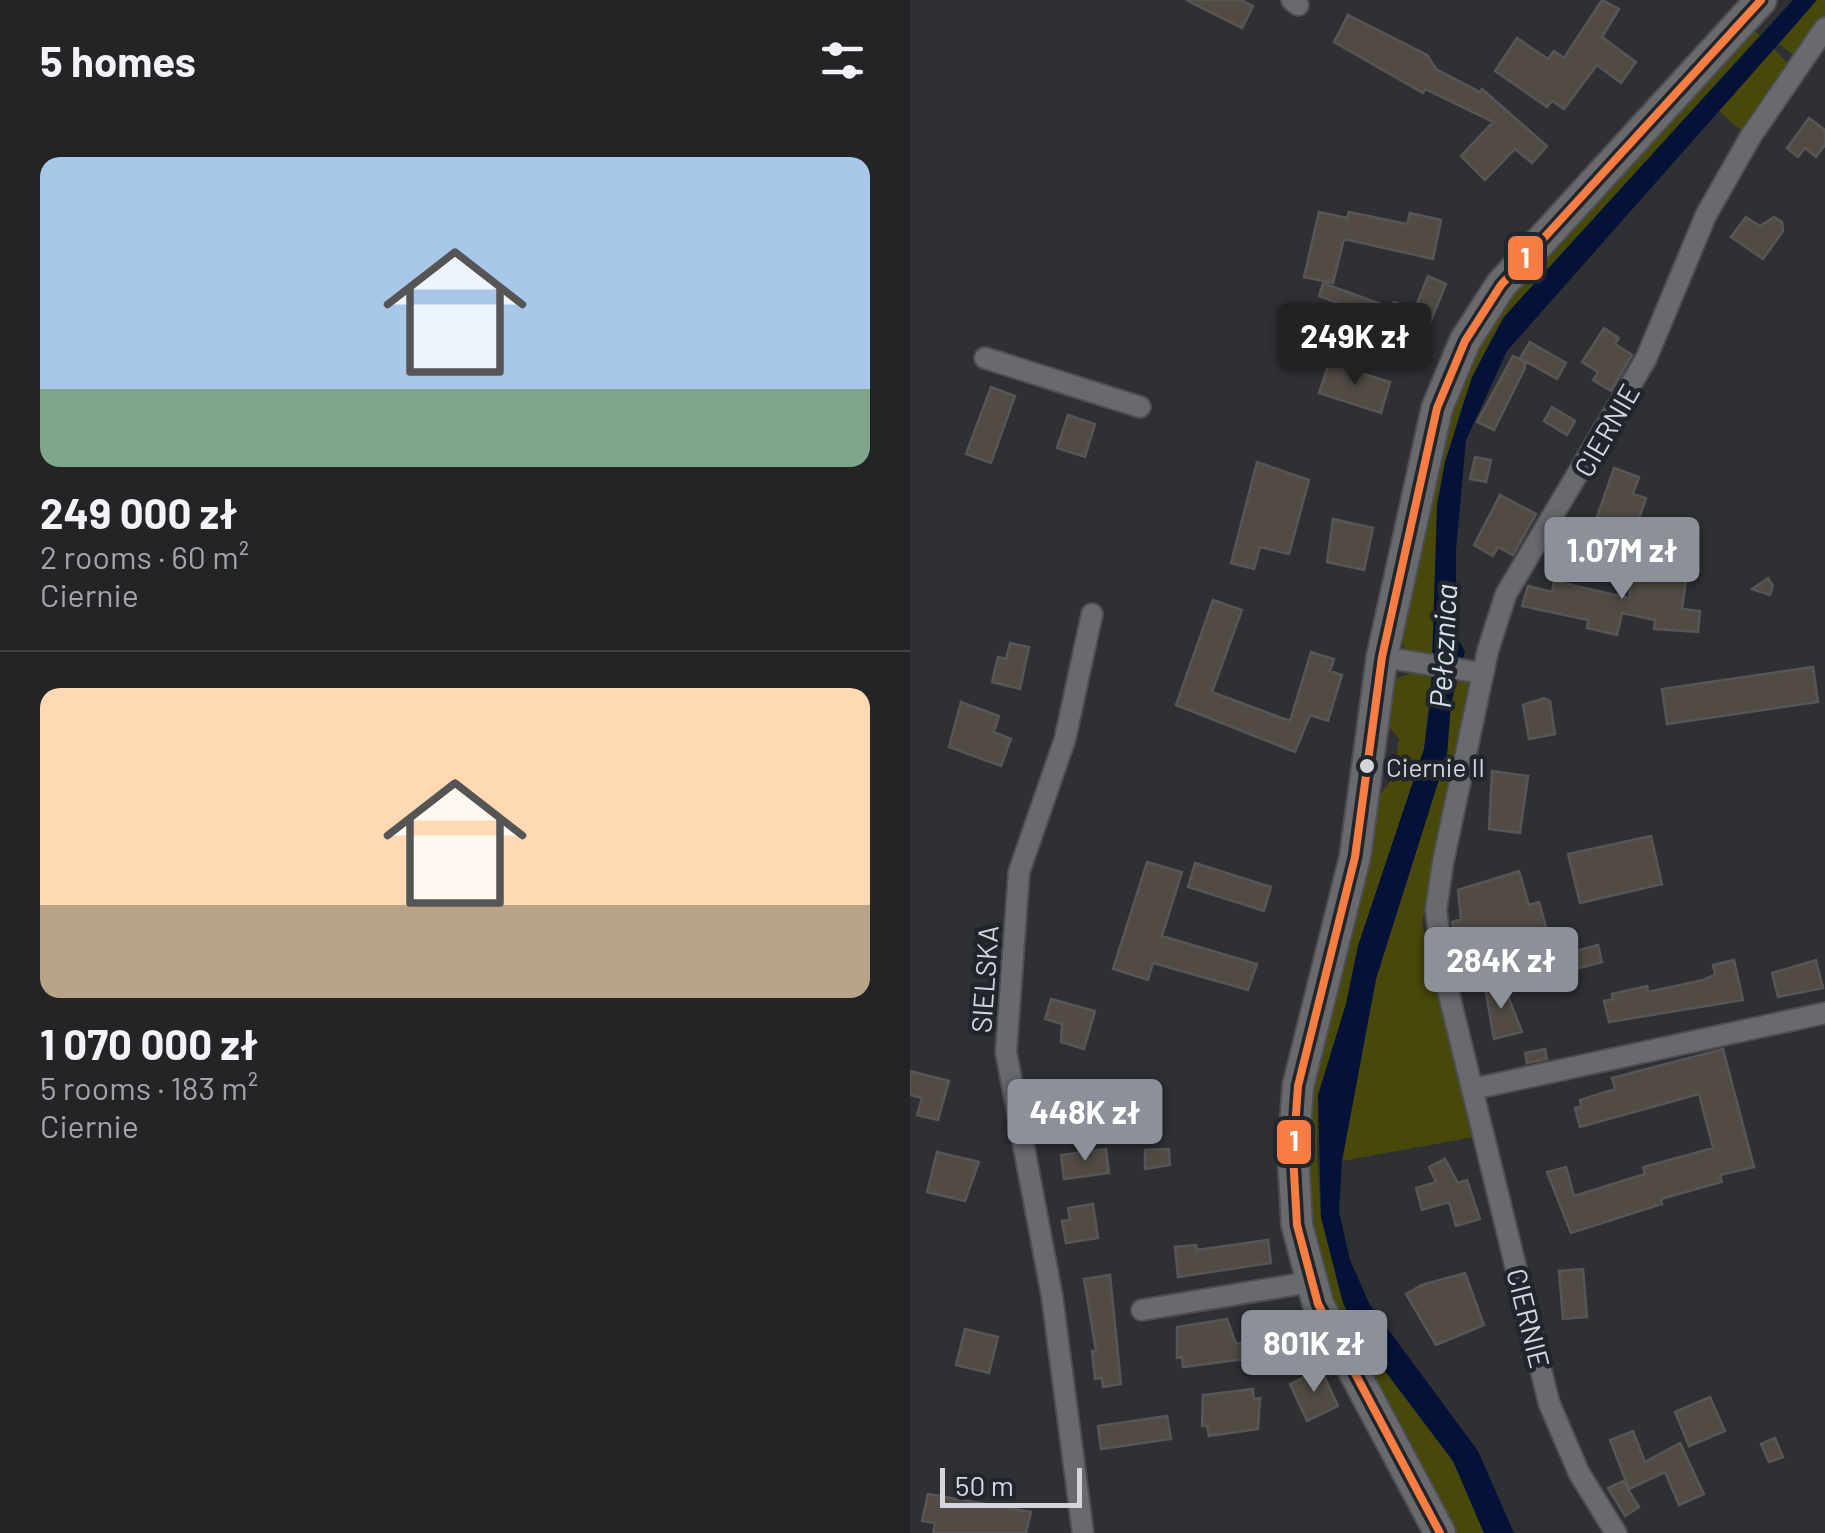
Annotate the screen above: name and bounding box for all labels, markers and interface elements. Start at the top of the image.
icon: filters [815,33,870,88]
text: 5 homes [40,35,196,85]
icon: home [365,222,545,402]
line badge: 1 [1506,234,1545,282]
text: 1 [1520,240,1530,274]
pin: 249K zł [1263,303,1447,388]
text: 249K zł [1300,316,1410,354]
street label: CIERNIE [1566,378,1646,482]
text: 249 000 zł [40,487,237,537]
pin: 1.07M zł [1519,517,1725,602]
text: 1.07M zł [1566,530,1678,568]
text: 2 rooms · 60 m² [40,537,249,575]
text: Ciernie [40,575,139,613]
water label: Pełcznica [1421,583,1463,709]
place label: Ciernie II [1386,751,1485,782]
icon: home [365,753,545,933]
marker: Ciernie II [1357,756,1377,776]
street label: SIELSKA [963,924,1005,1034]
pin: 284K zł [1409,927,1593,1012]
text: 284K zł [1446,940,1556,978]
text: 1 070 000 zł [40,1018,258,1068]
text: 5 rooms · 183 m² [40,1068,258,1106]
pin: 448K zł [993,1079,1177,1164]
text: 448K zł [1029,1092,1141,1130]
text: Ciernie [40,1106,139,1144]
line badge: 1 [1275,1118,1313,1166]
text: 1 [1289,1123,1299,1157]
street label: CIERNIE [1500,1265,1558,1371]
pin: 801K zł [1222,1310,1406,1395]
text: 801K zł [1263,1323,1365,1361]
scale bar [940,1463,1082,1508]
text: 50 m [955,1468,1014,1502]

